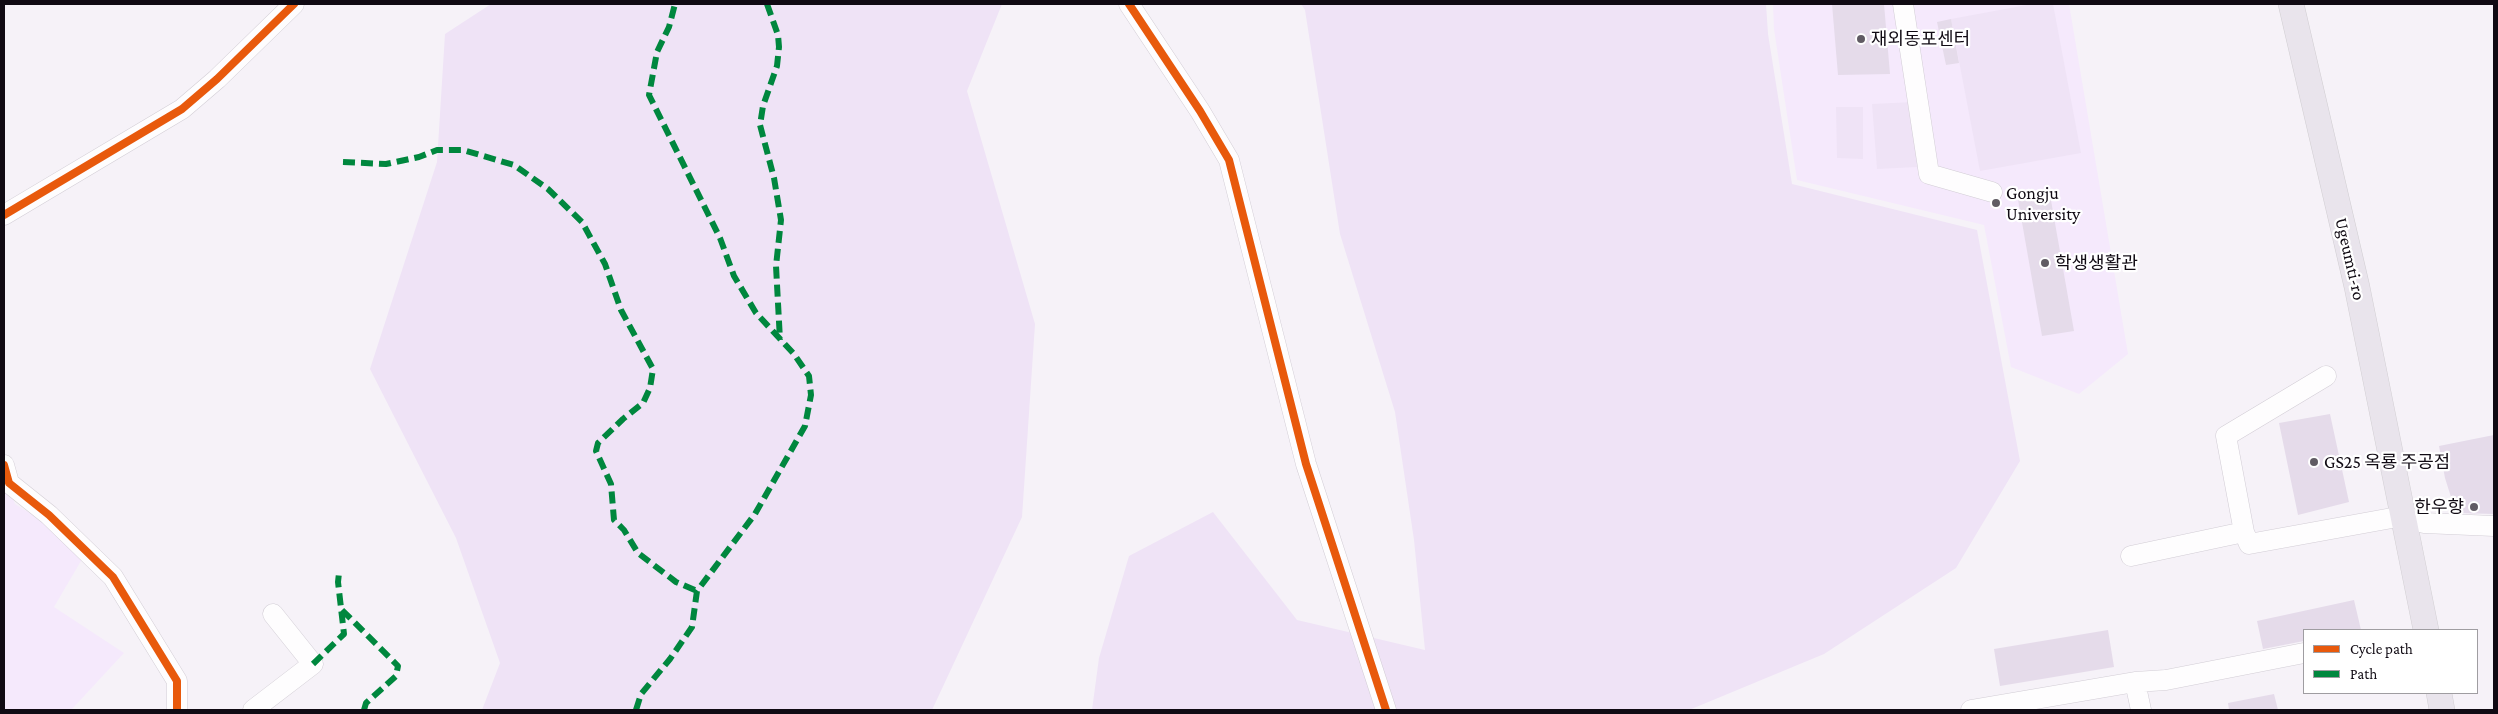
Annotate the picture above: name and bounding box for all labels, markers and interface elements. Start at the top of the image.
place label: 재외동포센터 [1871,28,1970,50]
marker: 재외동포센터 [1855,33,1867,45]
place label: Gongju University [2006,182,2080,224]
marker: Gongju University [1990,197,2002,209]
street label: Ugeumti-ro [2330,216,2370,302]
place label: 학생생활관 [2055,252,2138,274]
marker: 학생생활관 [2039,257,2051,269]
place label: GS25 옥룡 주공점 [2324,451,2450,473]
marker: GS25 옥룡 주공점 [2308,456,2320,468]
place label: 한우향 [2414,496,2464,518]
marker: 한우향 [2468,501,2480,513]
legend [2303,629,2478,694]
text: Cycle path [2350,641,2413,657]
text: Path [2350,666,2377,682]

